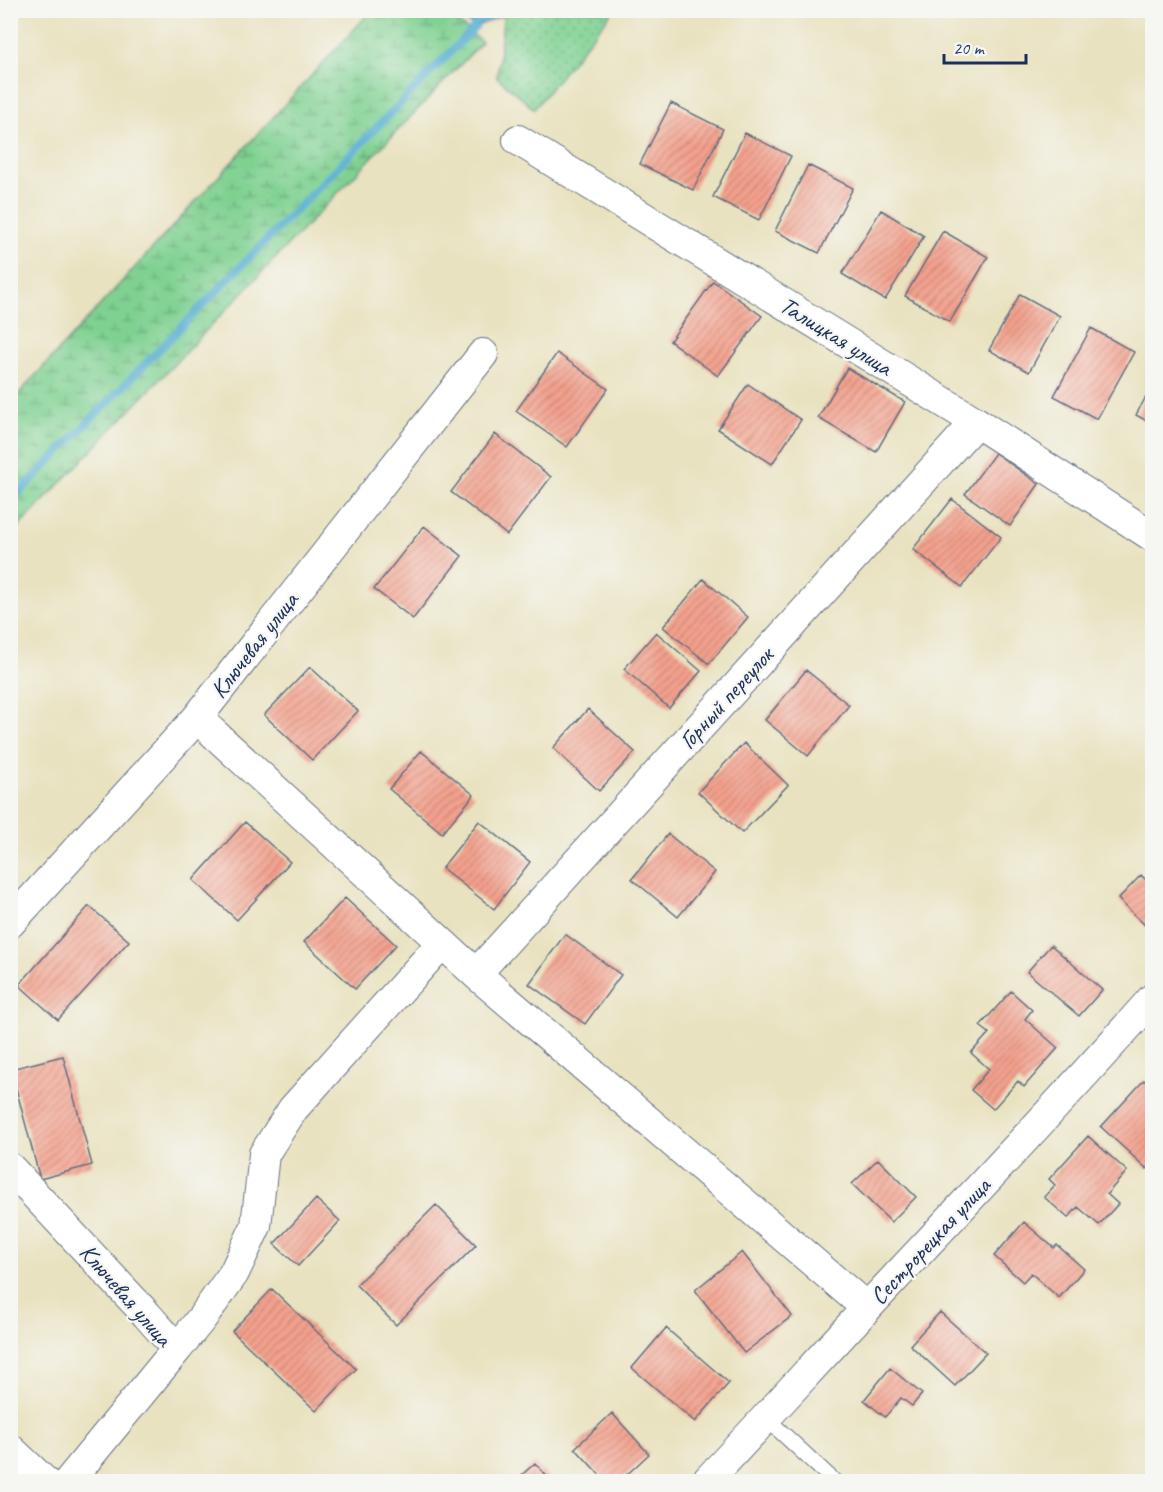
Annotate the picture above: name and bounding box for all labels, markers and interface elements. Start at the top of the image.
scale bar [944,27,1026,65]
text: 20 m [953,37,986,59]
street label: Талицкая улица [774,290,899,383]
street label: Ключевая улица [203,585,306,704]
street label: Горный переулок [672,639,781,755]
street label: Сестрорецкая улица [863,1170,997,1311]
street label: Ключевая улица [73,1238,180,1354]

